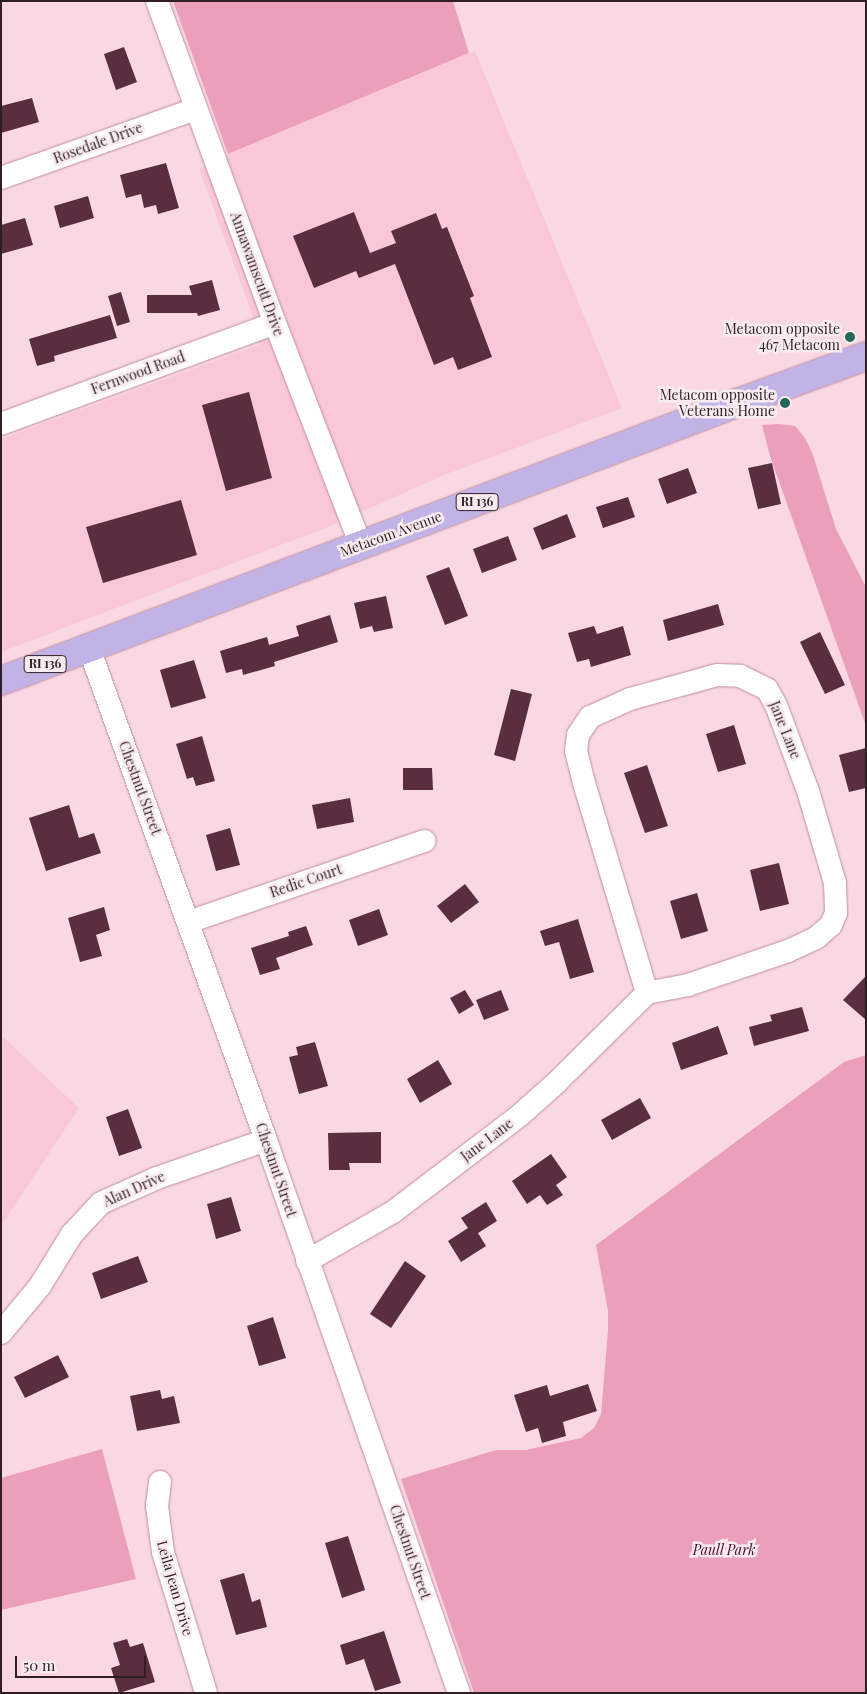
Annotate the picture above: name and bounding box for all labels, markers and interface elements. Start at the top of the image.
street label: Rosedale Drive [51,119,145,167]
street label: Annawamscutt Drive [227,210,287,338]
place label: Metacom opposite 467 Metacom [725,321,840,354]
marker: Metacom opposite 467 Metacom [844,331,856,343]
street label: Fernwood Road [89,348,187,398]
place label: Metacom opposite Veterans Home [660,387,775,420]
marker: Metacom opposite Veterans Home [779,397,791,409]
road number: RI 136 [454,492,500,512]
street label: Metacom Avenue [338,508,444,560]
road number: RI 136 [22,654,68,674]
street label: Jane Lane [766,699,804,761]
street label: Chestnut Street [115,739,165,837]
street label: Redic Court [268,861,344,901]
street label: Jane Lane [458,1115,516,1165]
street label: Chestnut Street [252,1121,300,1219]
street label: Alan Drive [100,1168,168,1210]
street label: Chestnut Street [386,1503,434,1601]
street label: Leila Jean Drive [153,1538,197,1638]
park label: Paull Park [692,1542,756,1558]
scale bar [18,1646,149,1678]
text: 50 m [23,1655,55,1675]

